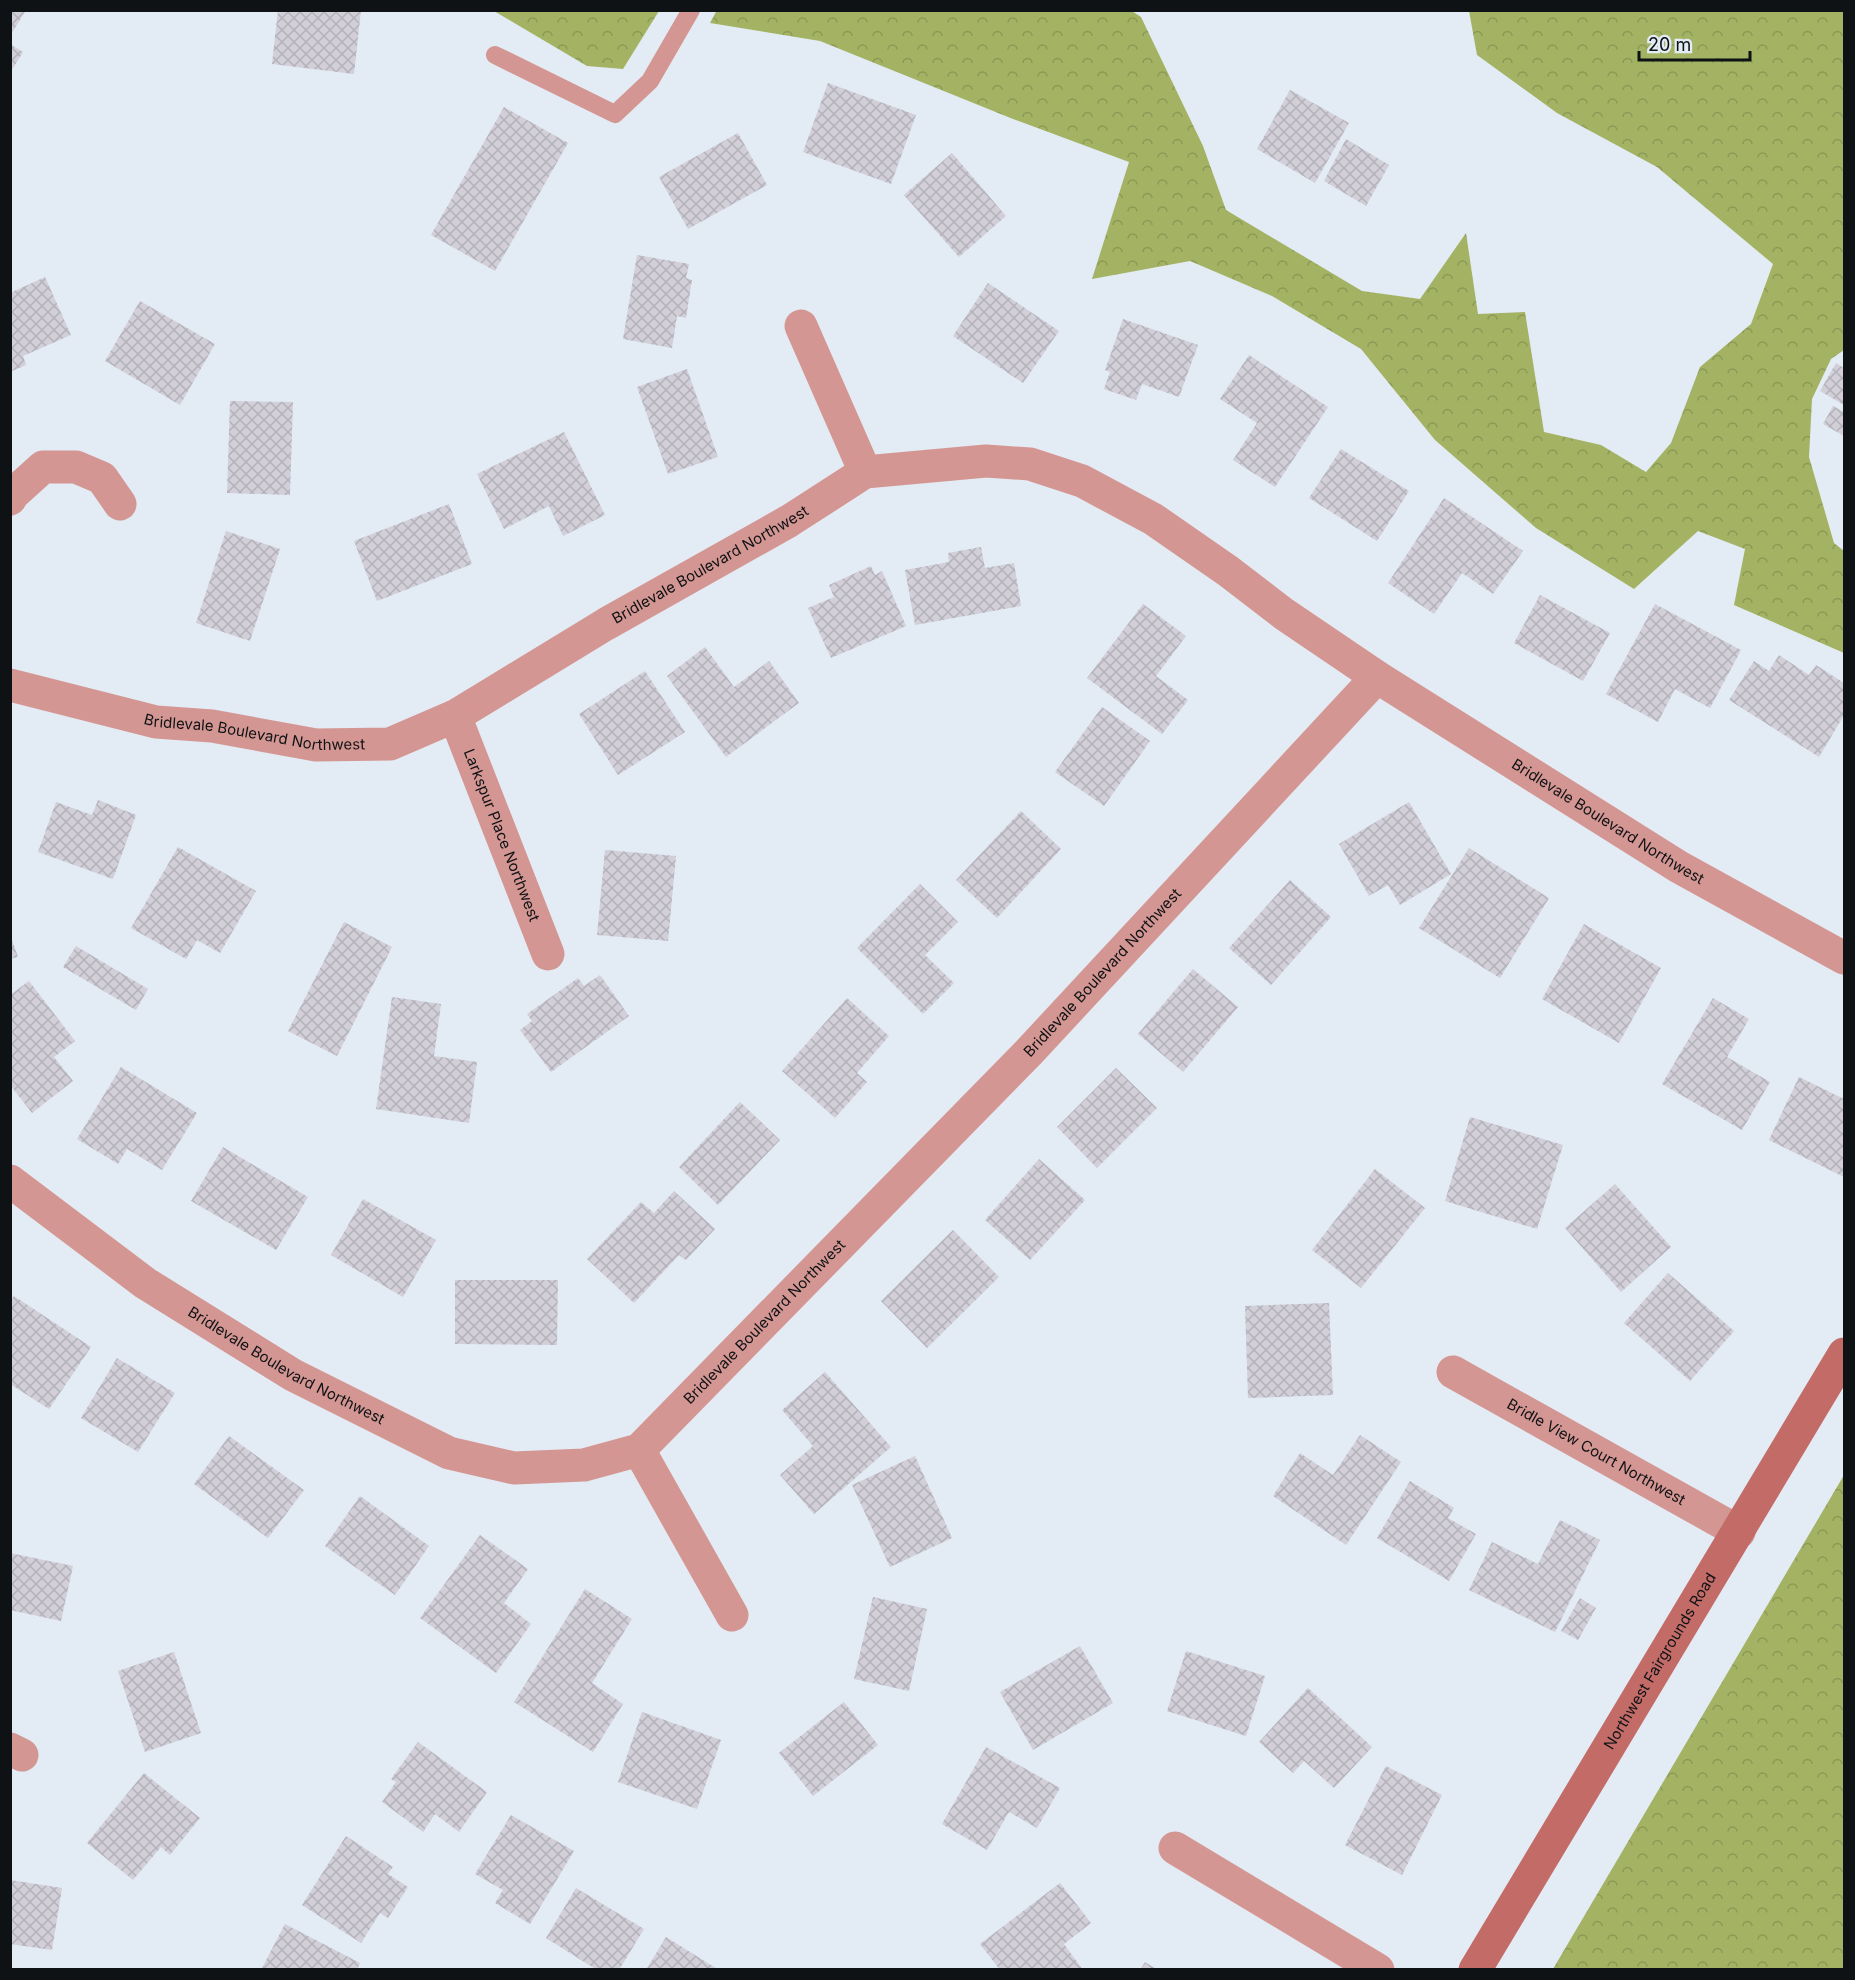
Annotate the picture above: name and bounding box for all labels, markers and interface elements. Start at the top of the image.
scale bar [1639,24,1750,62]
text: 20 m [1648,34,1691,55]
street label: Bridlevale Boulevard Northwest [608,501,812,628]
street label: Bridlevale Boulevard Northwest [142,709,365,754]
street label: Larkspur Place Northwest [460,746,544,924]
street label: Bridlevale Boulevard Northwest [1508,754,1708,888]
street label: Bridlevale Boulevard Northwest [1019,884,1185,1061]
street label: Bridlevale Boulevard Northwest [679,1235,849,1408]
street label: Bridlevale Boulevard Northwest [185,1302,388,1428]
street label: Bridle View Court Northwest [1504,1394,1689,1509]
street label: Northwest Fairgrounds Road [1599,1569,1720,1753]

